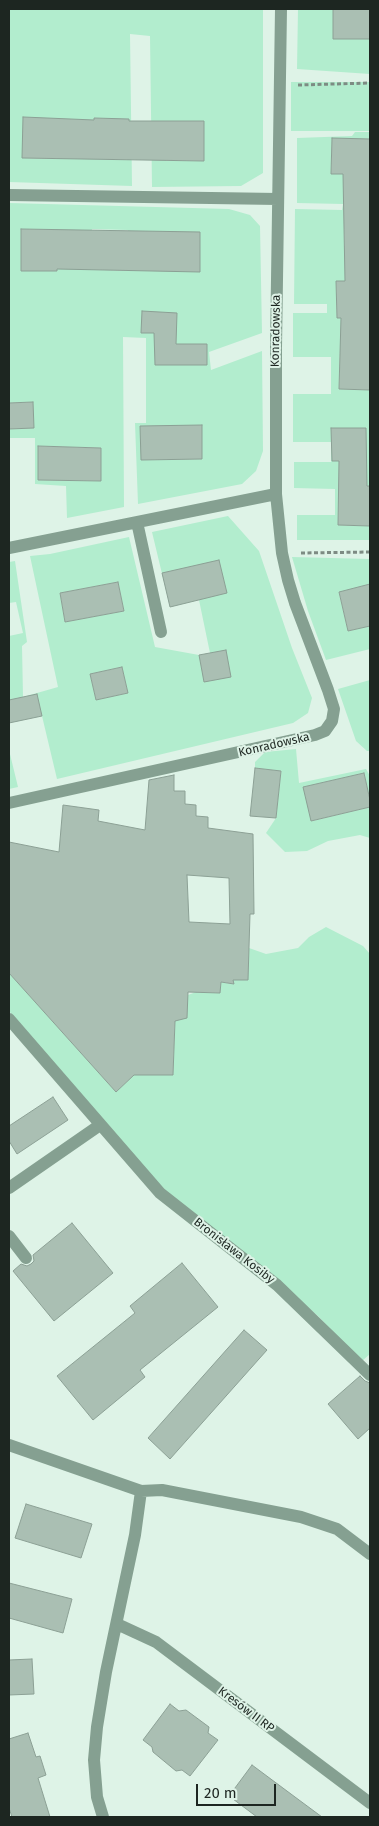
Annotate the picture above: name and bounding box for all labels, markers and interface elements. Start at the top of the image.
street label: Konradowska [268,295,284,367]
street label: Konradowska [237,730,311,760]
street label: Bronisława Kosiby [191,1215,277,1287]
street label: Kresów II RP [215,1684,277,1736]
scale bar [199,1774,279,1806]
text: 20 m [204,1784,237,1802]

